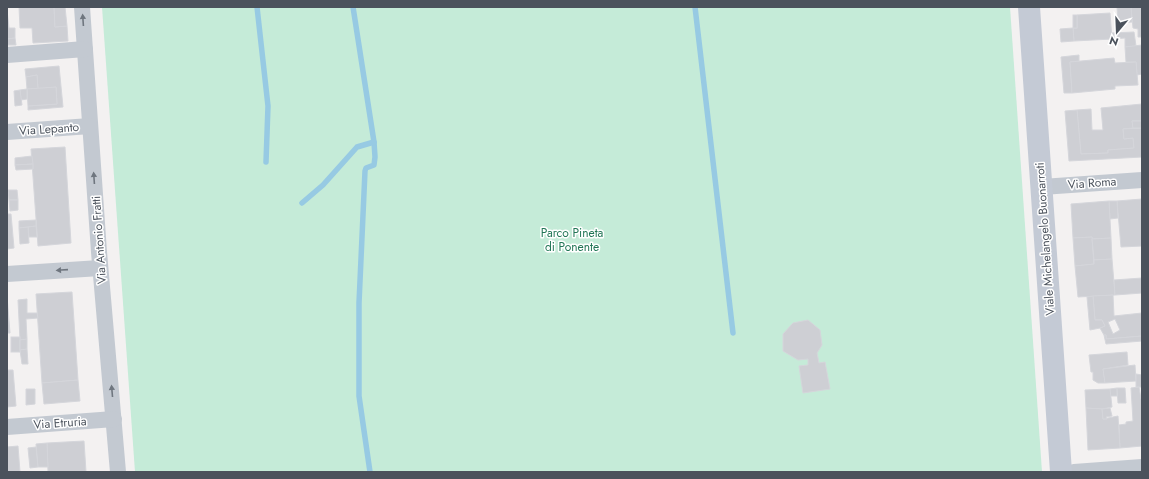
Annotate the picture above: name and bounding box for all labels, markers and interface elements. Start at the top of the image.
north arrow [1097,12,1137,52]
one-way arrow [80,14,87,26]
text: N [1107,32,1120,50]
street label: Via Lepanto [18,118,80,140]
street label: Viale Michelangelo Buonarroti [1031,162,1059,316]
one-way arrow [91,171,97,184]
street label: Via Roma [1067,172,1117,194]
street label: Via Antonio Fratti [87,195,111,285]
park label: Parco Pineta di Ponente [541,224,604,256]
one-way arrow [56,267,68,274]
one-way arrow [108,385,115,397]
street label: Via Etruria [33,412,87,434]

